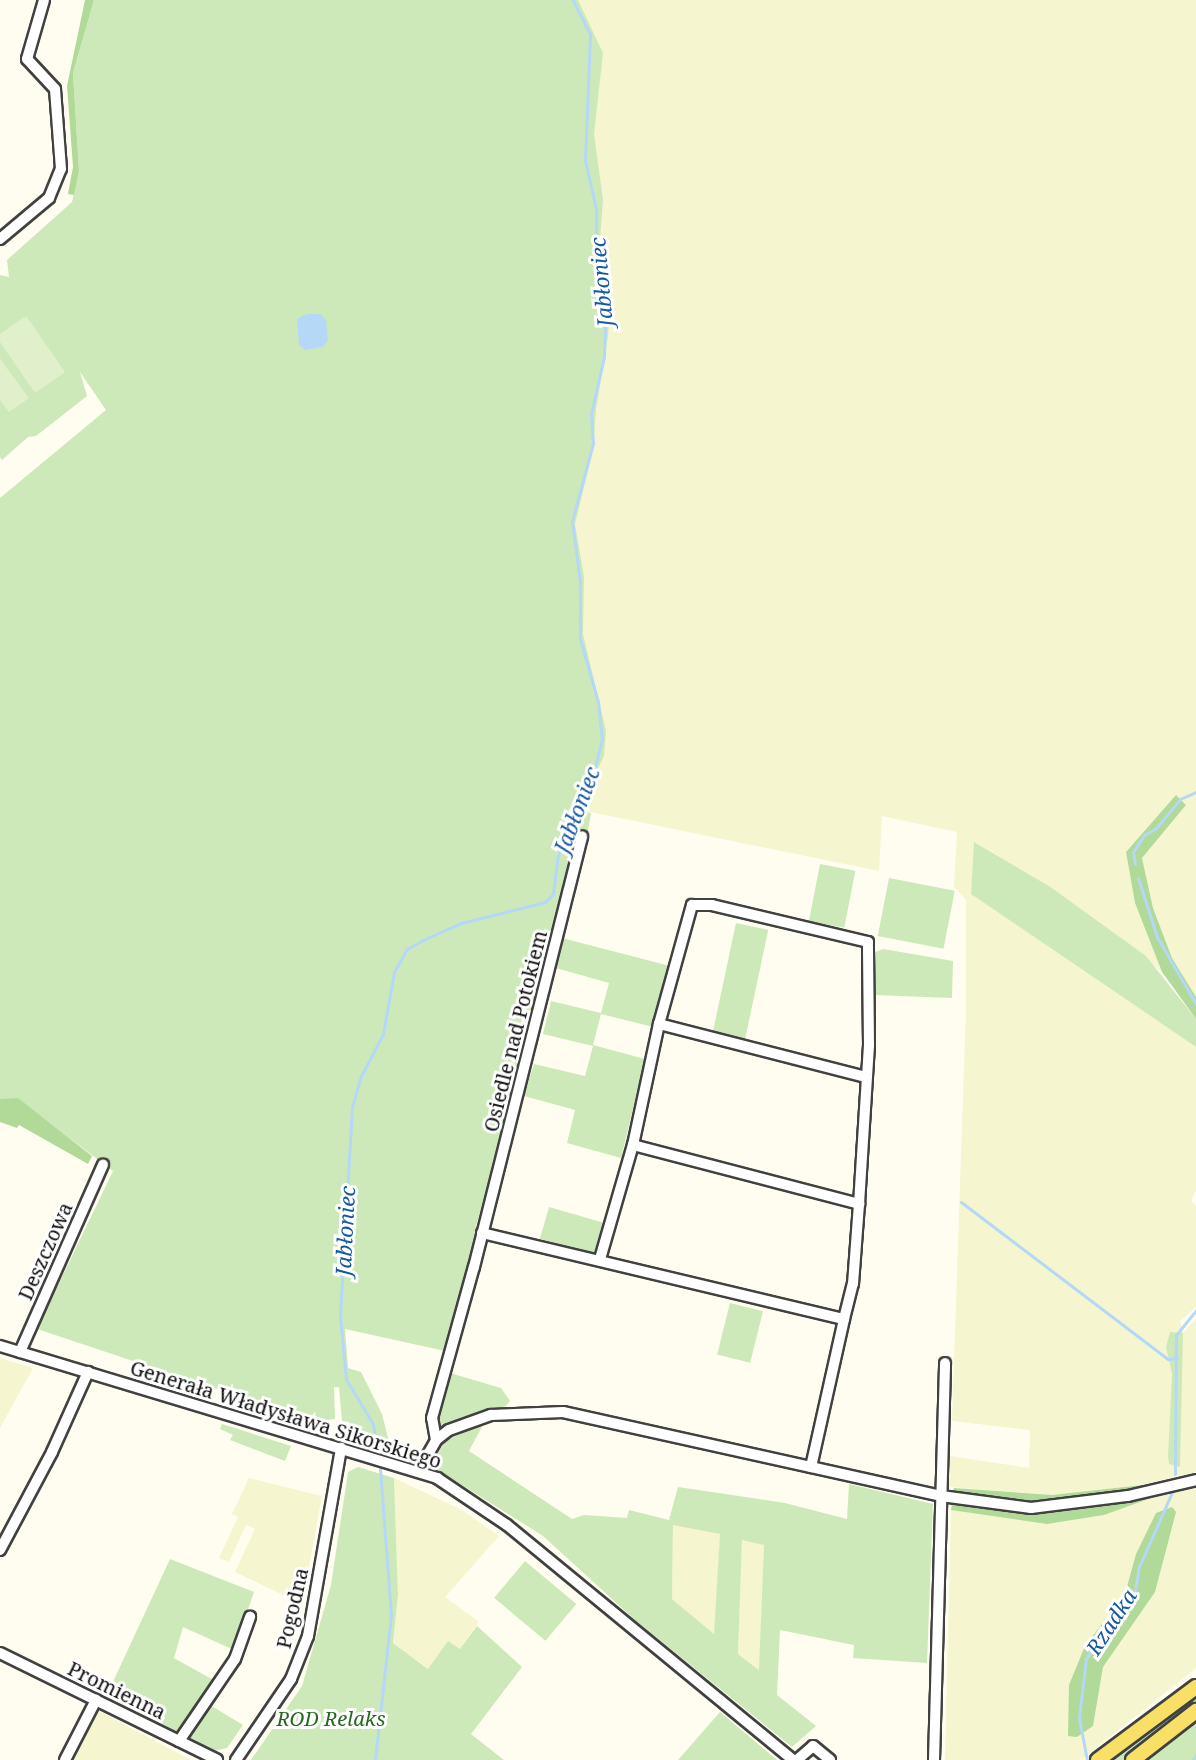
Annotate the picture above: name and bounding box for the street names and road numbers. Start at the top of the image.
street label: Osiedle nad Potokiem [478,928,552,1134]
street label: Deszczowa [13,1198,77,1304]
street label: Generała Władysława Sikorskiego [127,1355,445,1473]
street label: Pogodna [271,1565,313,1651]
street label: Promienna [64,1656,170,1724]

